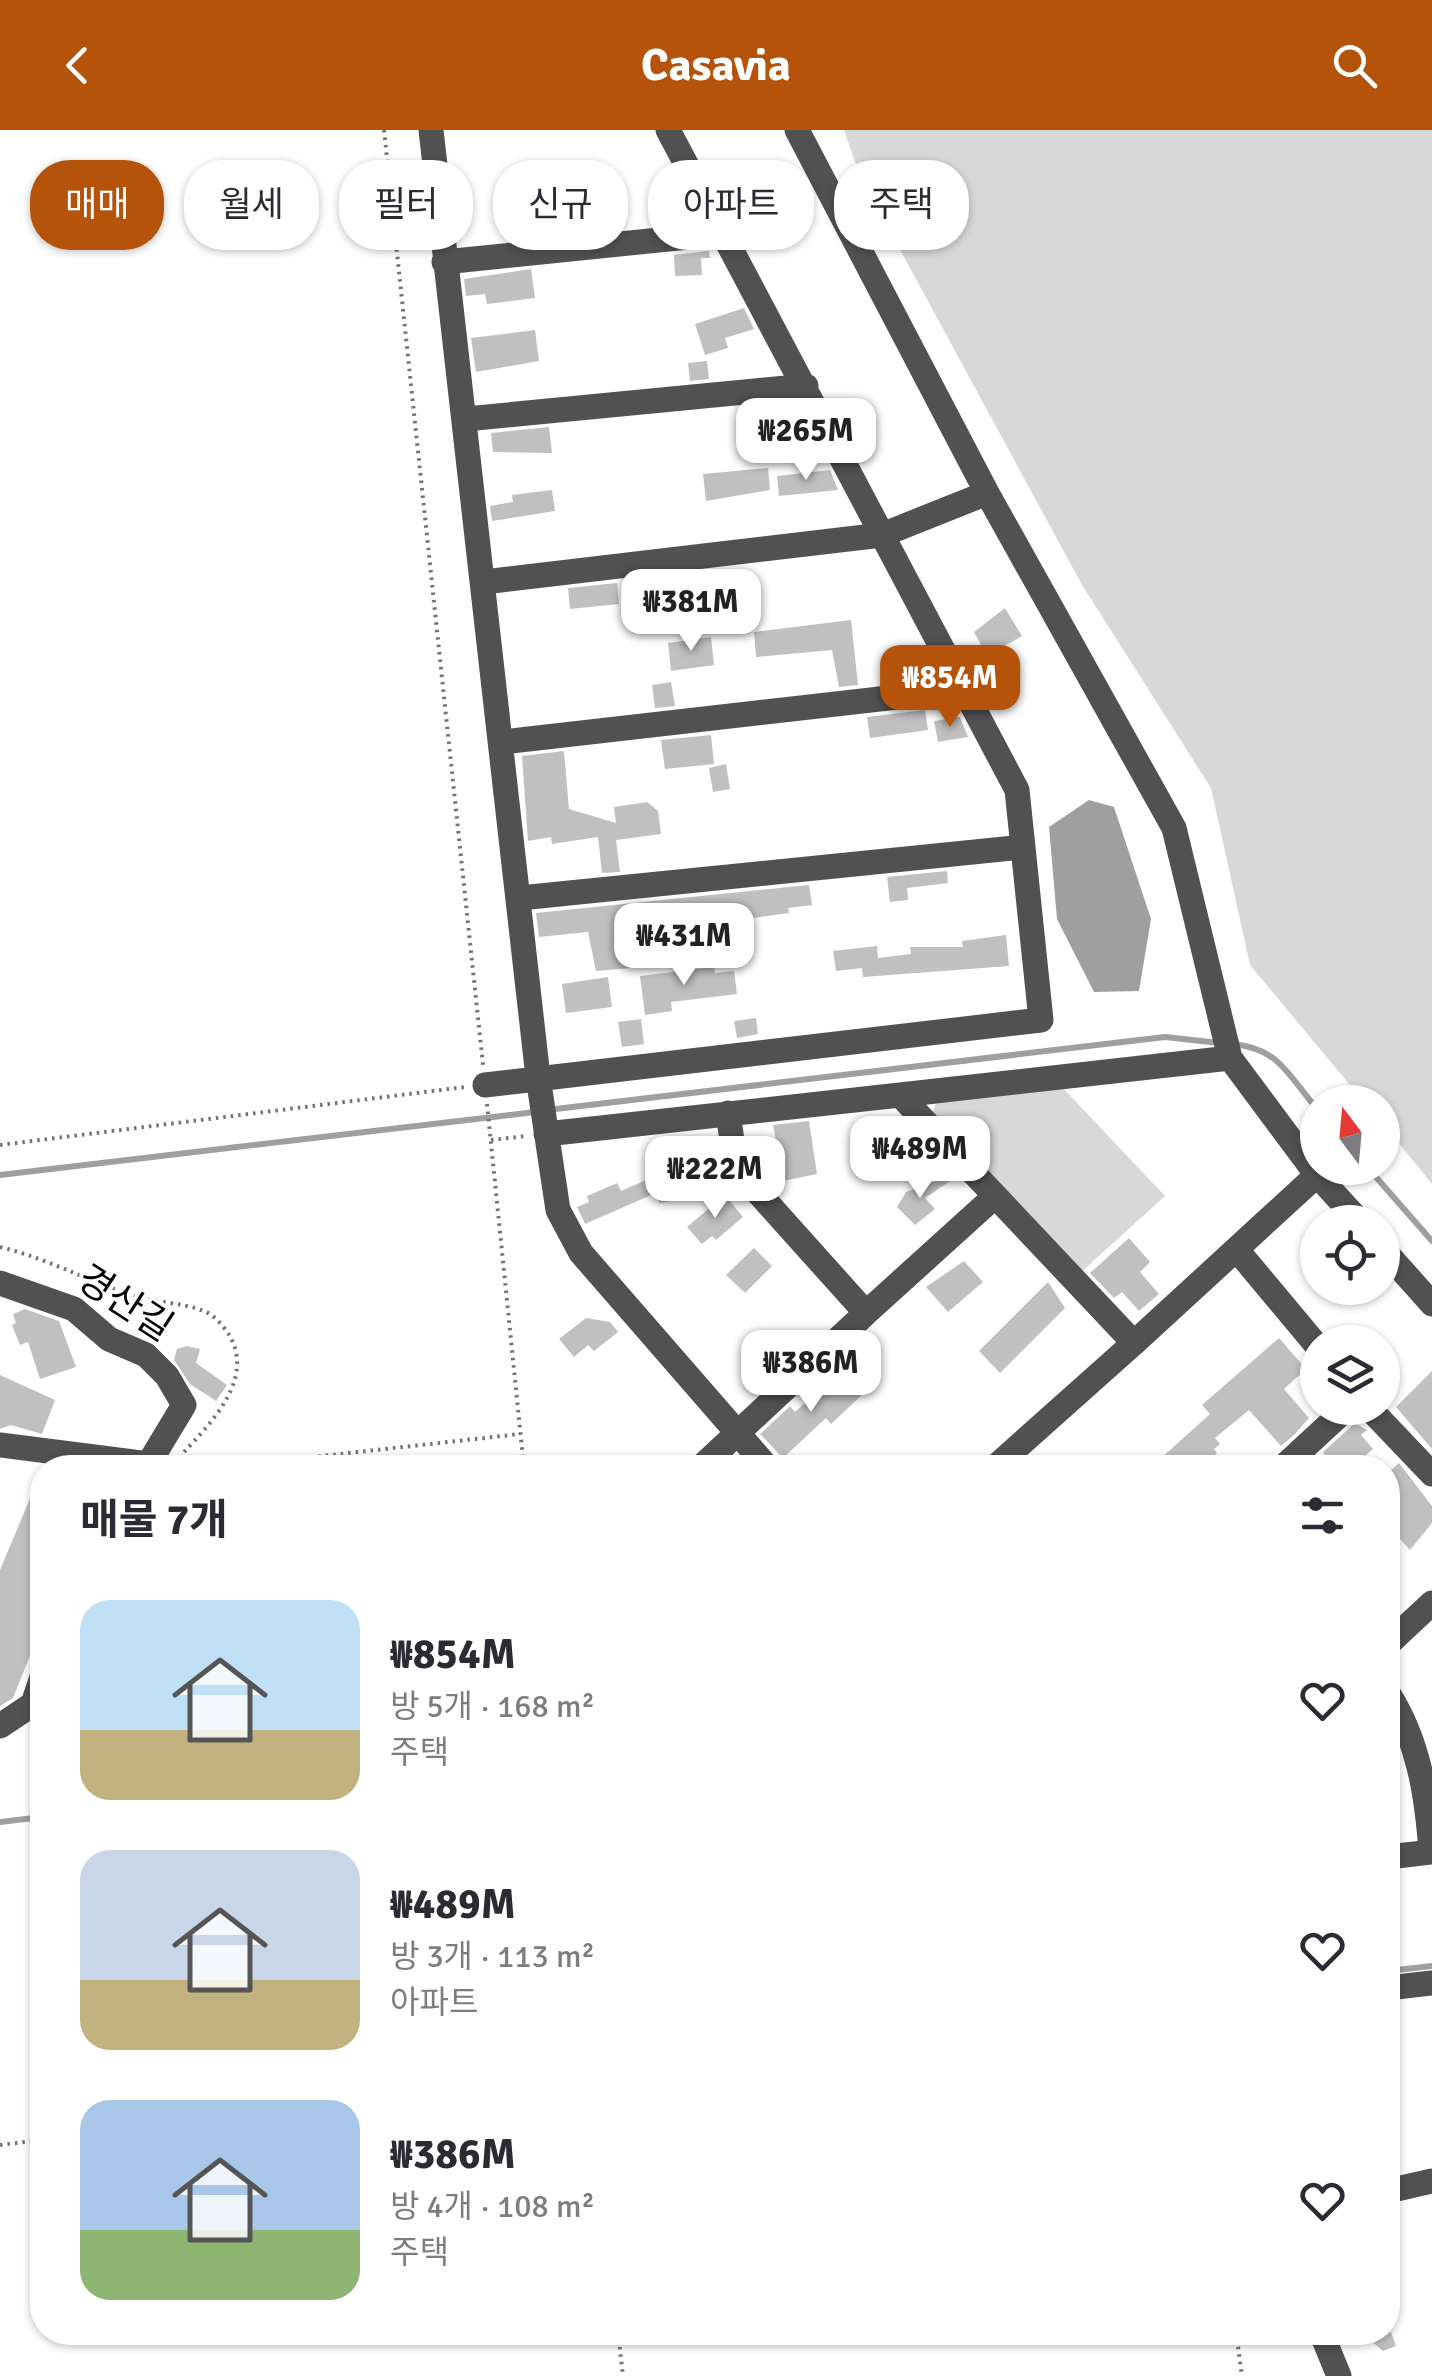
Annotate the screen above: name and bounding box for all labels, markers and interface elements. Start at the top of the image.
icon: back [50,38,105,93]
text: Casavia [641,38,791,93]
icon: search [1327,38,1382,93]
chip: 매매 [30,160,164,250]
chip: 월세 [184,160,319,250]
chip: 필터 [339,160,473,250]
chip: 신규 [493,160,628,250]
chip: 아파트 [648,160,814,250]
chip: 주택 [834,160,969,250]
pin: ₩265M [736,398,876,483]
text: ₩265M [758,411,854,450]
pin: ₩381M [621,569,761,654]
text: ₩381M [643,582,739,621]
pin: ₩854M [880,645,1020,730]
text: ₩854M [902,658,998,697]
pin: ₩431M [614,903,754,988]
text: ₩431M [636,916,732,955]
north arrow [1300,1085,1400,1185]
map controls [1300,1085,1400,1425]
pin: ₩489M [850,1116,990,1201]
text: ₩489M [872,1129,968,1168]
pin: ₩222M [645,1136,785,1221]
text: ₩222M [667,1149,763,1188]
button: locate [1300,1205,1400,1305]
street label: 경산길 [68,1255,182,1351]
button: layers [1300,1325,1400,1425]
pin: ₩386M [741,1330,881,1415]
text: ₩386M [763,1343,859,1382]
icon: filters [1295,1488,1350,1543]
text: 매물 7개 [80,1495,228,1546]
text: ₩854M [390,1629,516,1680]
icon: home [160,1640,280,1760]
icon: heart [1295,1673,1350,1728]
text: 방 5개 · 168 m² [390,1687,595,1726]
text: 주택 [390,1733,449,1772]
text: ₩489M [390,1879,516,1930]
icon: home [160,1890,280,2010]
icon: heart [1295,1923,1350,1978]
text: 방 3개 · 113 m² [390,1937,595,1976]
text: 아파트 [390,1983,478,2022]
text: ₩386M [390,2129,516,2180]
icon: home [160,2140,280,2260]
icon: heart [1295,2173,1350,2228]
text: 방 4개 · 108 m² [390,2187,595,2226]
text: 주택 [390,2233,449,2272]

